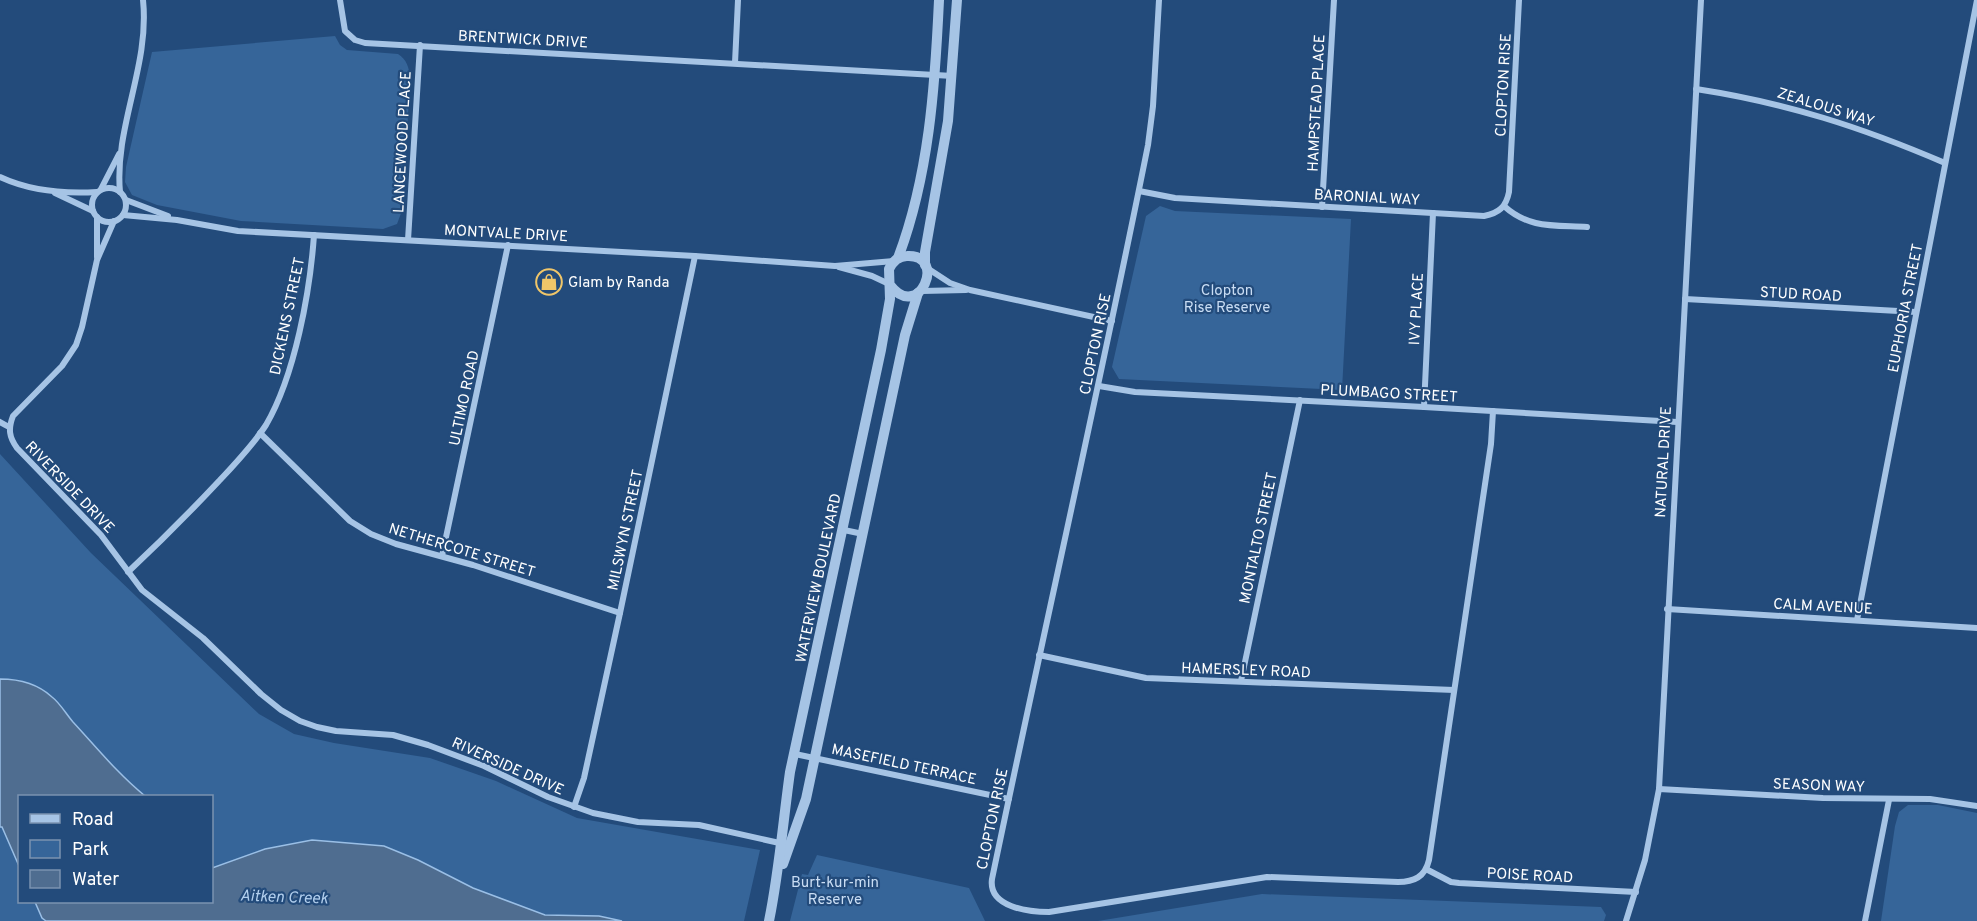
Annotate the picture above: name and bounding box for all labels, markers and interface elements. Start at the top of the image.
street label: BRENTWICK DRIVE [457,28,589,53]
street label: CLOPTON RISE [1492,33,1517,137]
street label: HAMPSTEAD PLACE [1304,34,1331,172]
street label: LANCEWOOD PLACE [390,71,417,213]
street label: ZEALOUS WAY [1775,85,1877,132]
street label: BARONIAL WAY [1313,186,1421,211]
street label: MONTVALE DRIVE [443,222,568,247]
street label: EUPHORIA STREET [1885,242,1928,374]
street label: DICKENS STREET [267,256,310,377]
shop icon: Glam by Randa [534,267,564,297]
street label: IVY PLACE [1406,272,1429,346]
place label: Glam by Randa [568,274,669,293]
park label: Clopton Rise Reserve [1184,282,1270,318]
street label: STUD ROAD [1760,284,1842,307]
street label: CLOPTON RISE [1076,292,1117,397]
street label: ULTIMO ROAD [446,349,485,448]
street label: PLUMBAGO STREET [1320,381,1458,408]
street label: NATURAL DRIVE [1652,406,1677,518]
street label: RIVERSIDE DRIVE [20,438,118,538]
street label: MILSWYN STREET [604,468,649,593]
street label: MONTALTO STREET [1236,471,1283,606]
street label: WATERVIEW BOULEVARD [792,492,847,665]
street label: NETHERCOTE STREET [386,520,537,583]
street label: CALM AVENUE [1773,595,1873,620]
street label: HAMERSLEY ROAD [1181,660,1311,683]
street label: RIVERSIDE DRIVE [448,734,566,801]
street label: MASEFIELD TERRACE [829,741,978,790]
street label: CLOPTON RISE [973,767,1014,872]
street label: SEASON WAY [1773,775,1866,798]
legend [18,795,213,903]
text: Road [72,809,114,832]
text: Park [72,839,109,862]
street label: POISE ROAD [1486,865,1574,888]
text: Water [72,869,119,892]
park label: Burt-kur-min Reserve [791,874,879,910]
water label: Aitken Creek [240,886,329,910]

